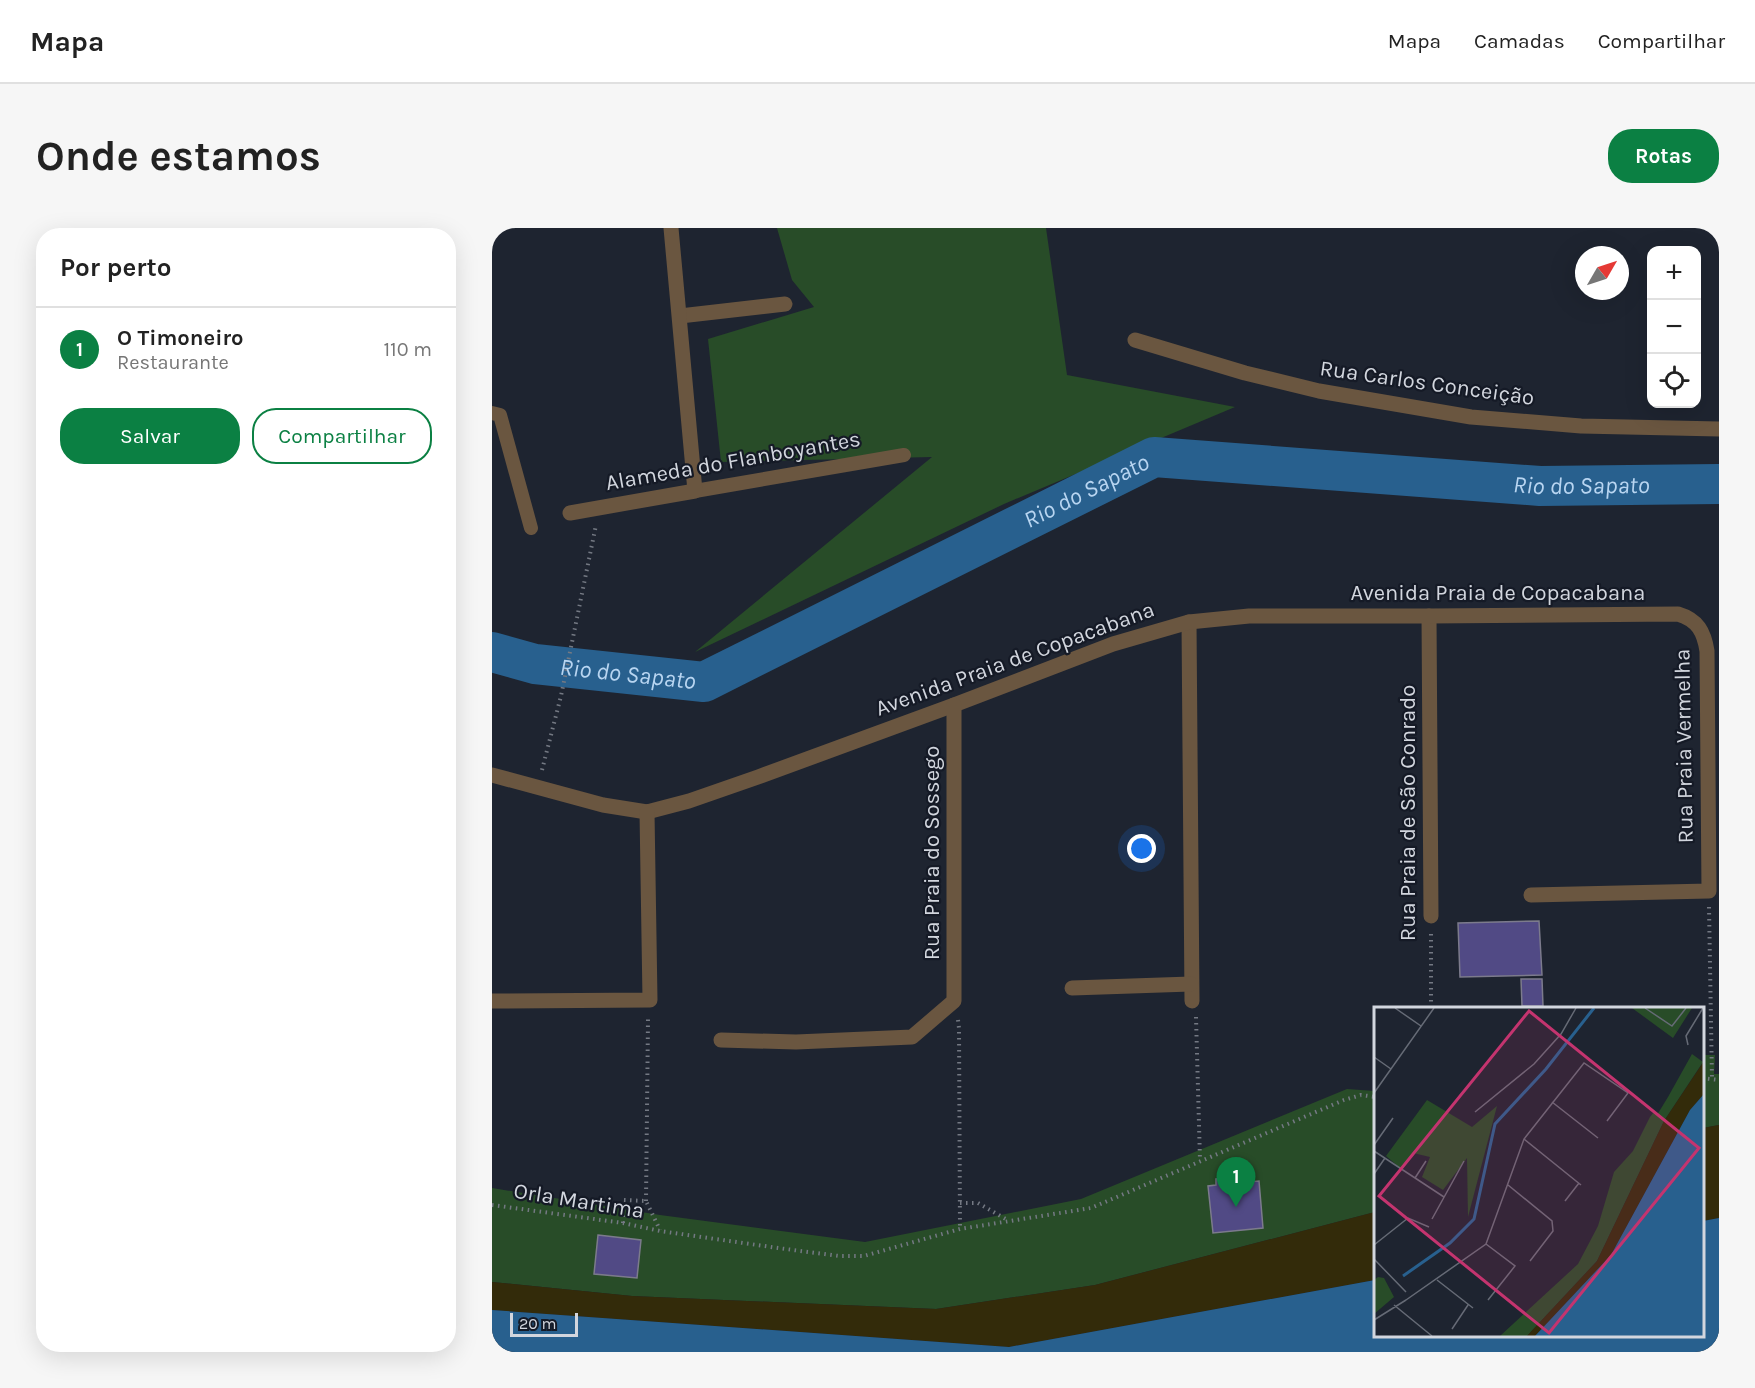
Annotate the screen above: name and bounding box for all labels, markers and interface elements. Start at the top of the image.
text: Mapa [30,25,104,58]
text: Mapa [1388,29,1441,53]
text: Camadas [1474,29,1565,53]
text: Compartilhar [1598,29,1725,53]
button: Rotas [1608,129,1719,183]
text: Onde estamos [36,131,321,181]
north arrow [1575,246,1629,300]
map controls [1647,246,1701,408]
button: + [1647,246,1701,300]
text: Por perto [60,252,171,283]
button: − [1647,300,1701,354]
text: O Timoneiro [117,325,244,351]
text: 1 [76,338,83,361]
text: 110 m [383,338,432,361]
text: Restaurante [117,351,229,374]
button: locate [1647,354,1701,408]
street label: Rua Carlos Conceição [1318,355,1536,411]
button: Salvar [60,408,240,464]
button: Compartilhar [252,408,432,464]
street label: Alameda do Flanboyantes [604,426,862,496]
water label: Rio do Sapato [1019,448,1154,534]
water label: Rio do Sapato [1512,470,1650,500]
street label: Avenida Praia de Copacabana [1351,580,1645,606]
street label: Avenida Praia de Copacabana [872,596,1158,722]
street label: Rua Praia Vermelha [1669,648,1699,844]
water label: Rio do Sapato [558,653,697,695]
street label: Rua Praia de São Conrado [1395,685,1421,941]
street label: Rua Praia do Sossego [919,746,945,960]
your location [1127,834,1156,863]
inset map [1374,1007,1704,1337]
pin: 1 [1216,1158,1256,1207]
street label: Orla Martima [512,1178,646,1224]
scale bar [510,1310,578,1338]
text: 20 m [519,1314,557,1333]

